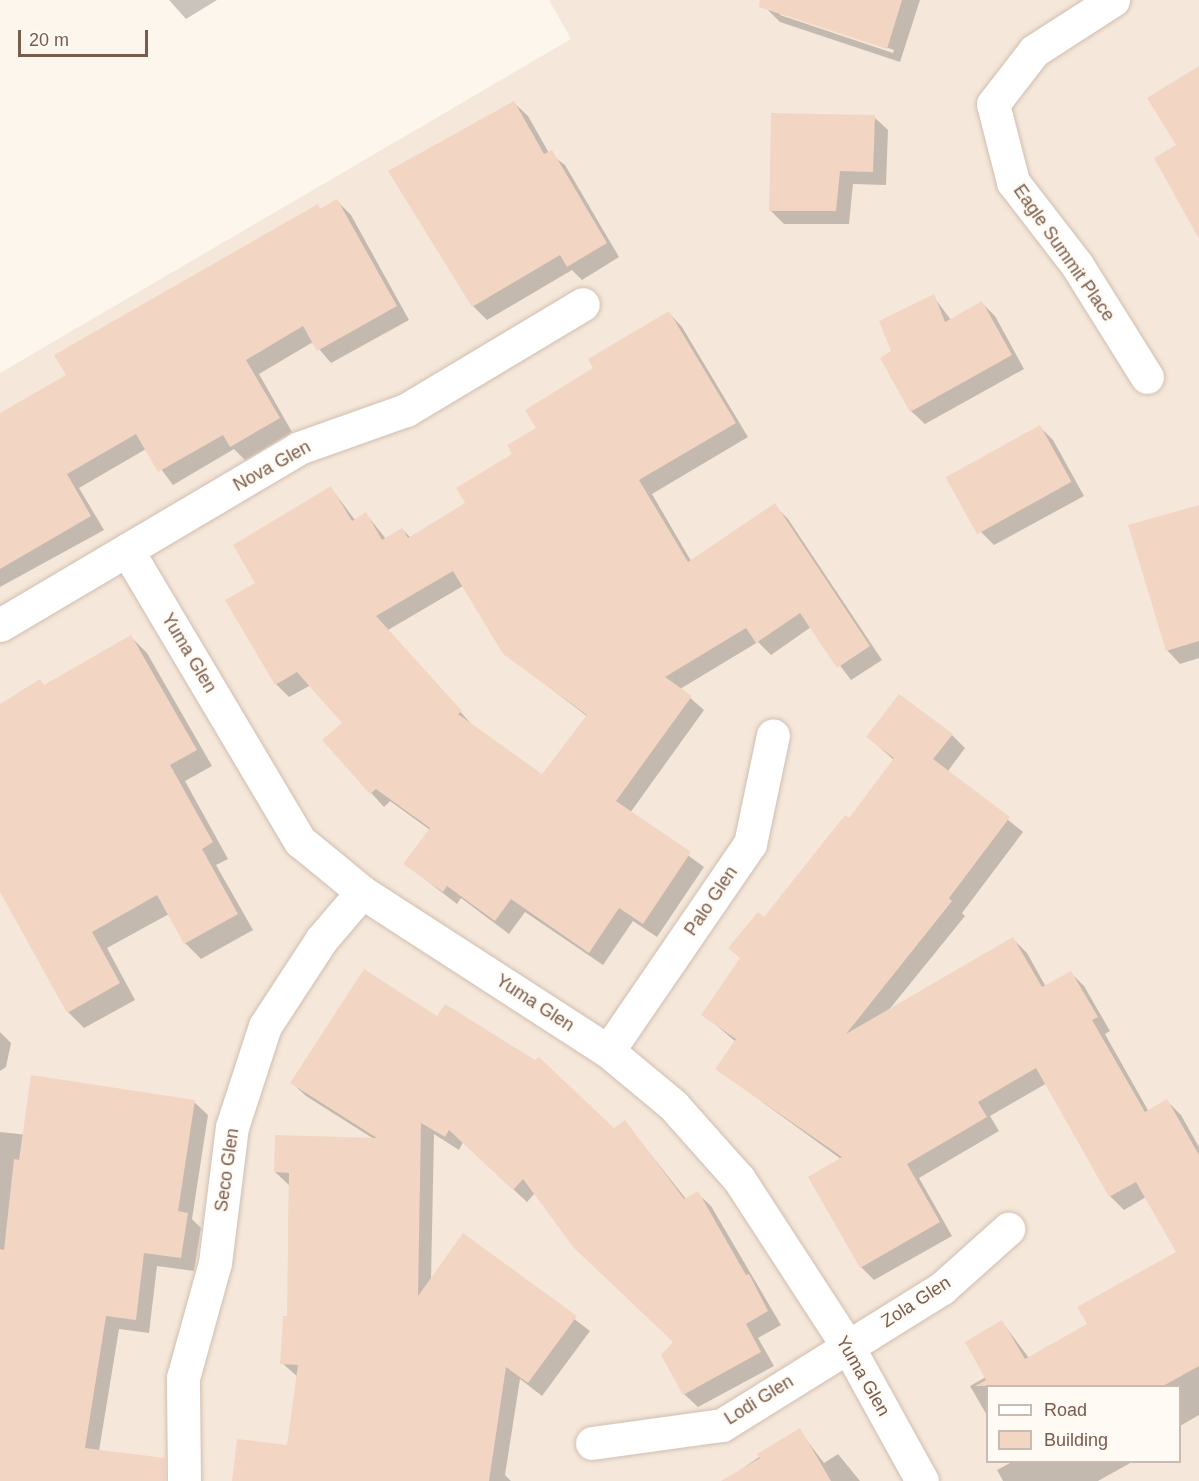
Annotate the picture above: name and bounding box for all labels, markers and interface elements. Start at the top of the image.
scale bar [21,18,152,56]
text: 20 m [29,30,69,50]
street label: Eagle Summit Place [1009,180,1119,326]
street label: Nova Glen [230,436,314,496]
street label: Yuma Glen [157,609,221,697]
street label: Palo Glen [680,862,742,940]
street label: Yuma Glen [492,970,578,1036]
street label: Seco Glen [210,1127,244,1213]
street label: Zola Glen [877,1272,955,1332]
street label: Yuma Glen [831,1332,895,1420]
street label: Lodi Glen [721,1370,797,1430]
legend [986,1385,1181,1463]
text: Road [1044,1400,1087,1420]
text: Building [1044,1430,1108,1450]

